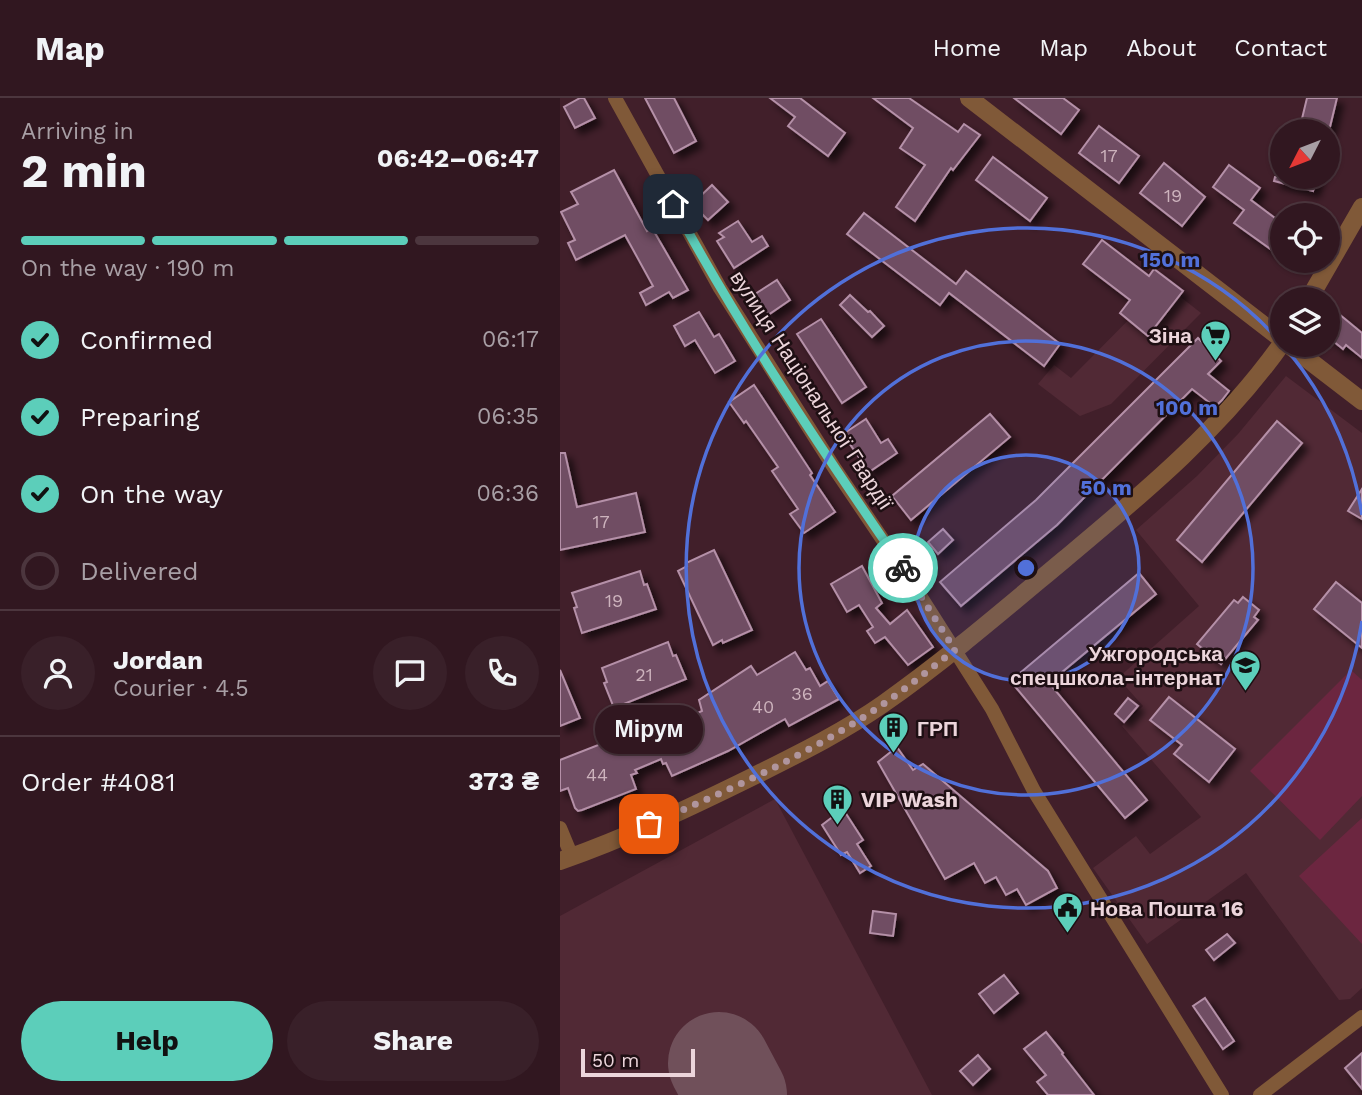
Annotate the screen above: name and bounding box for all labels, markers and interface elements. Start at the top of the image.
text: Map [35,29,105,68]
text: Home [933,34,1001,62]
text: Map [1039,34,1088,62]
text: About [1126,34,1196,62]
text: Contact [1234,34,1327,62]
text: Arriving in [21,118,134,145]
north arrow [1270,119,1340,189]
map controls [1270,119,1340,357]
text: 06:42–06:47 [377,143,539,173]
text: 2 min [21,144,147,198]
house number: 17 [1100,145,1118,166]
pin [643,174,703,234]
icon: home [654,185,692,223]
house number: 19 [1164,185,1182,206]
button: locate [1270,203,1340,273]
text: 150 m [1140,247,1200,272]
text: On the way · 190 m [21,255,234,282]
street label: вулиця Національної Гвардії [725,266,899,514]
button: layers [1270,287,1340,357]
supermarket icon: Зіна [1198,318,1232,362]
icon: check [21,321,59,359]
place label: Зіна [1149,323,1192,348]
text: Confirmed [80,325,213,355]
text: 06:17 [482,326,539,353]
text: 100 m [1156,395,1218,420]
icon: check [21,398,59,436]
text: Preparing [80,402,200,432]
text: 06:35 [477,403,539,430]
icon: check [21,475,59,513]
text: 50 m [1080,475,1132,500]
text: On the way [80,479,223,509]
text: 06:36 [477,480,539,507]
house number: 17 [592,511,610,532]
courier [868,533,938,603]
icon: bike [884,549,922,587]
text: Delivered [80,556,199,586]
centre of rings [1014,556,1038,580]
house number: 19 [605,590,623,611]
button: person [21,636,95,710]
button: chat [373,636,447,710]
button: phone [465,636,539,710]
place label: Ужгородська спецшкола-інтернат [1010,641,1223,690]
text: Jordan [113,645,203,675]
school or university icon: Ужгородська спецшкола-інтернат [1229,648,1263,692]
house number: 21 [635,664,653,685]
text: Courier · 4.5 [113,675,249,702]
house number: 36 [791,683,813,704]
house number: 40 [752,696,774,717]
callout: Мірум [595,705,703,754]
building icon: ГРП [877,711,911,755]
text: Мірум [615,716,683,743]
place label: ГРП [917,716,958,741]
house number: 44 [586,764,608,785]
text: 373 ₴ [468,766,539,796]
text: Order #4081 [21,767,176,797]
building icon: VIP Wash [821,782,855,826]
place label: VIP Wash [861,787,958,812]
pin [619,794,679,854]
icon: bag [630,805,668,843]
public building icon: Нова Пошта 16 [1050,891,1084,935]
place label: Нова Пошта 16 [1090,896,1244,921]
button: Help [21,1001,273,1081]
button: Share [287,1001,539,1081]
scale bar [581,1046,695,1078]
text: 50 m [592,1049,639,1072]

